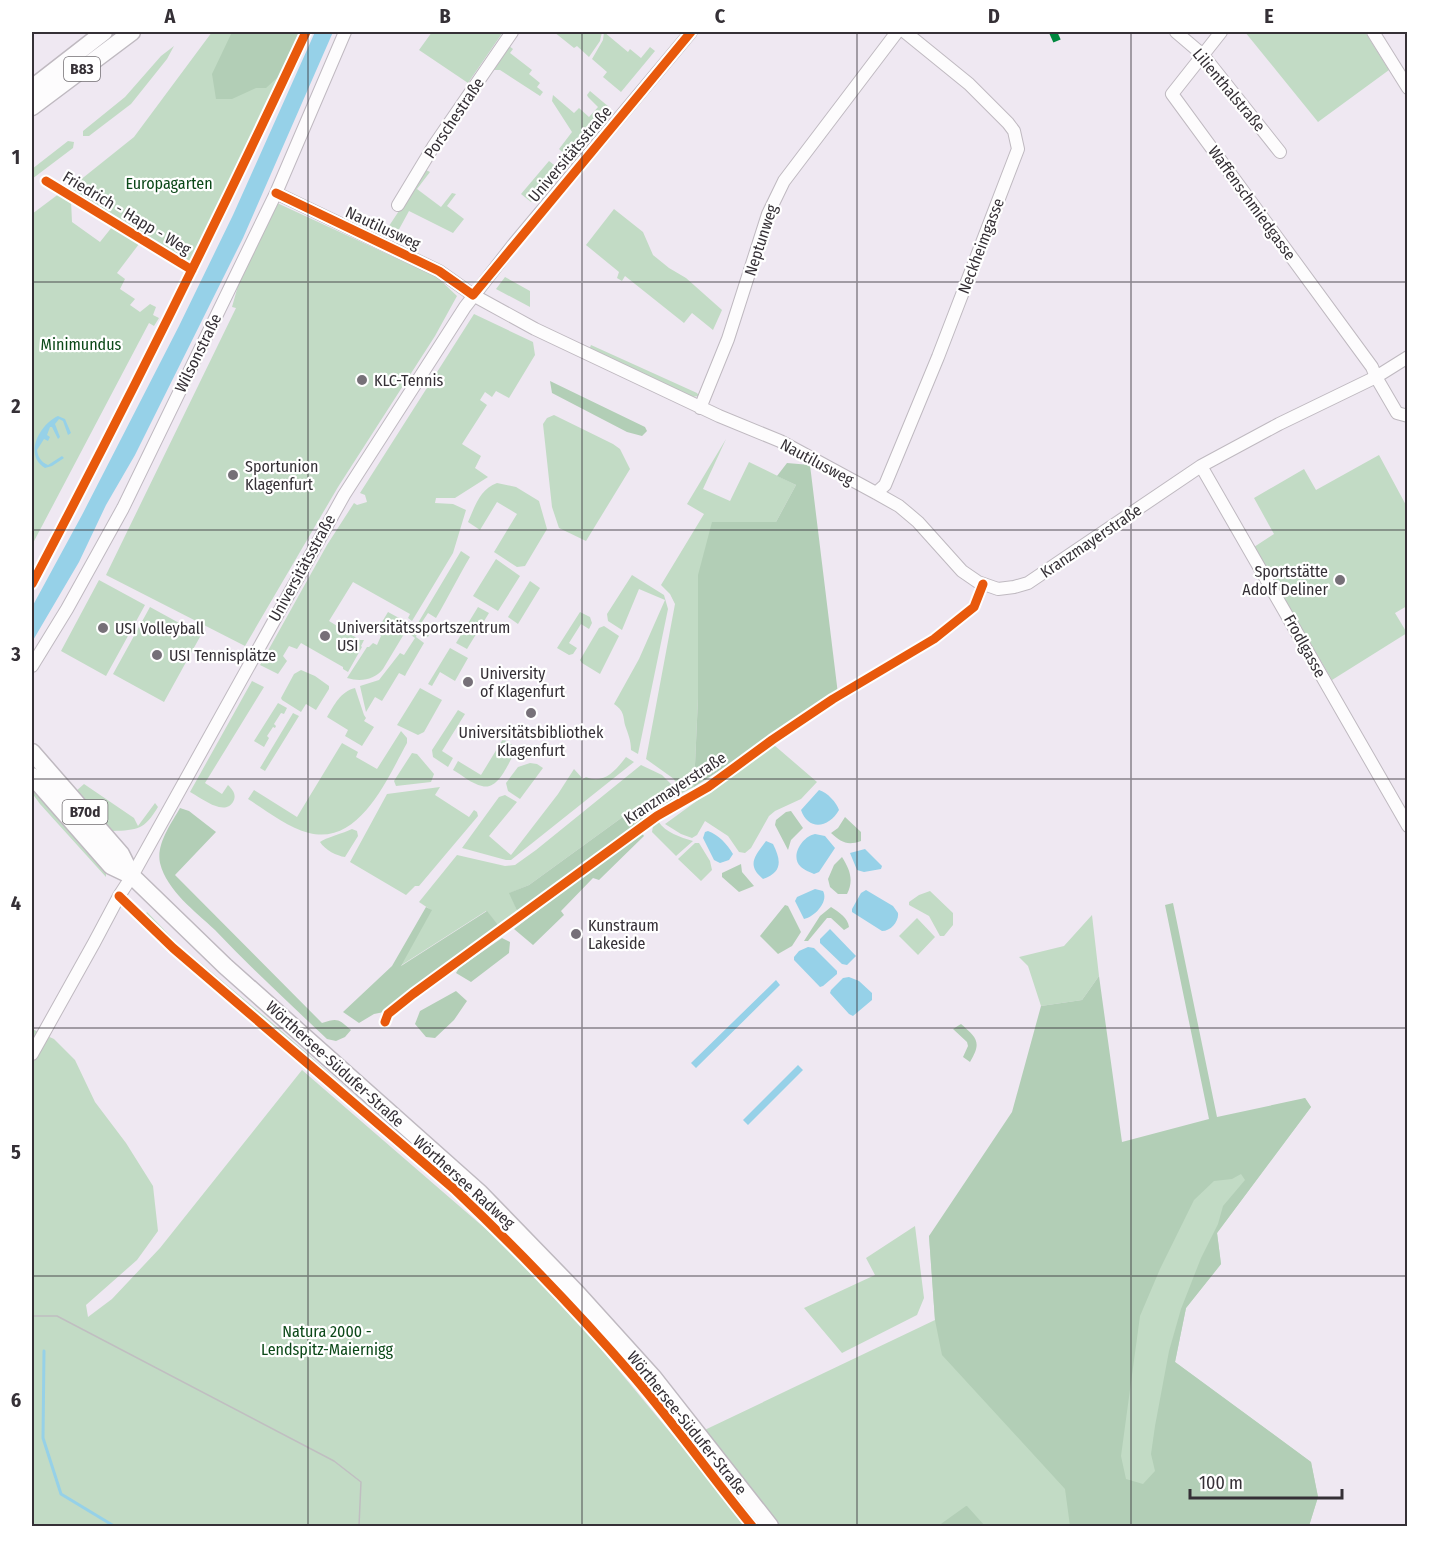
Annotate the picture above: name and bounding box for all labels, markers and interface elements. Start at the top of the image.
text: A [164,4,177,28]
text: B [439,4,451,28]
text: C [715,4,726,28]
text: D [988,4,1000,28]
text: E [1264,4,1274,28]
street label: Lilienthalstraße [1189,45,1269,136]
road number: B83 [64,57,100,81]
street label: Porschestraße [420,74,488,162]
street label: Universitätsstraße [524,102,616,206]
street label: Waffenschmiedgasse [1204,142,1300,264]
text: 1 [12,145,20,169]
street label: Friedrich - Happ - Weg [59,167,195,259]
park label: Europagarten [125,174,213,193]
street label: Neckheimgasse [954,195,1008,297]
street label: Neptunweg [741,201,782,278]
street label: Nautilusweg [343,202,424,254]
street label: Wilsonstraße [171,310,225,396]
park label: Minimundus [41,335,122,354]
place label: KLC-Tennis [374,371,443,390]
marker: KLC-Tennis [355,373,369,387]
text: 2 [10,394,21,418]
street label: Nautilusweg [777,435,857,489]
place label: Sportunion Klagenfurt [245,457,318,494]
marker: Sportunion Klagenfurt [226,468,240,482]
street label: Kranzmayerstraße [1037,500,1145,582]
street label: Universitätsstraße [265,511,339,625]
place label: Sportstätte Adolf Deliner [1242,562,1328,599]
marker: Sportstätte Adolf Deliner [1333,573,1347,587]
street label: Frodlgasse [1280,611,1330,681]
place label: Universitätssportszentrum USI [337,618,510,655]
place label: USI Volleyball [115,619,204,638]
marker: USI Volleyball [96,621,110,635]
marker: Universitätssportszentrum USI [318,629,332,643]
text: 3 [10,642,21,666]
place label: USI Tennisplätze [169,646,276,665]
marker: USI Tennisplätze [150,648,164,662]
place label: University of Klagenfurt [480,664,566,701]
marker: University of Klagenfurt [461,675,475,689]
marker: Universitätsbibliothek Klagenfurt [524,706,538,720]
place label: Universitätsbibliothek Klagenfurt [459,723,604,760]
street label: Kranzmayerstraße [620,748,730,828]
road number: B70d [62,800,107,824]
text: 4 [11,891,21,915]
place label: Kunstraum Lakeside [588,916,659,953]
marker: Kunstraum Lakeside [569,927,583,941]
street label: Wörthersee-Südufer-Straße [262,997,408,1131]
street label: Wörthersee Radweg [409,1131,519,1233]
text: 5 [11,1140,21,1164]
park label: Natura 2000 - Lendspitz-Maiernigg [261,1322,394,1359]
street label: Wörthersee-Südufer-Straße [623,1347,751,1499]
text: 6 [11,1388,21,1412]
scale bar [1190,1462,1342,1500]
text: 100 m [1199,1472,1243,1494]

